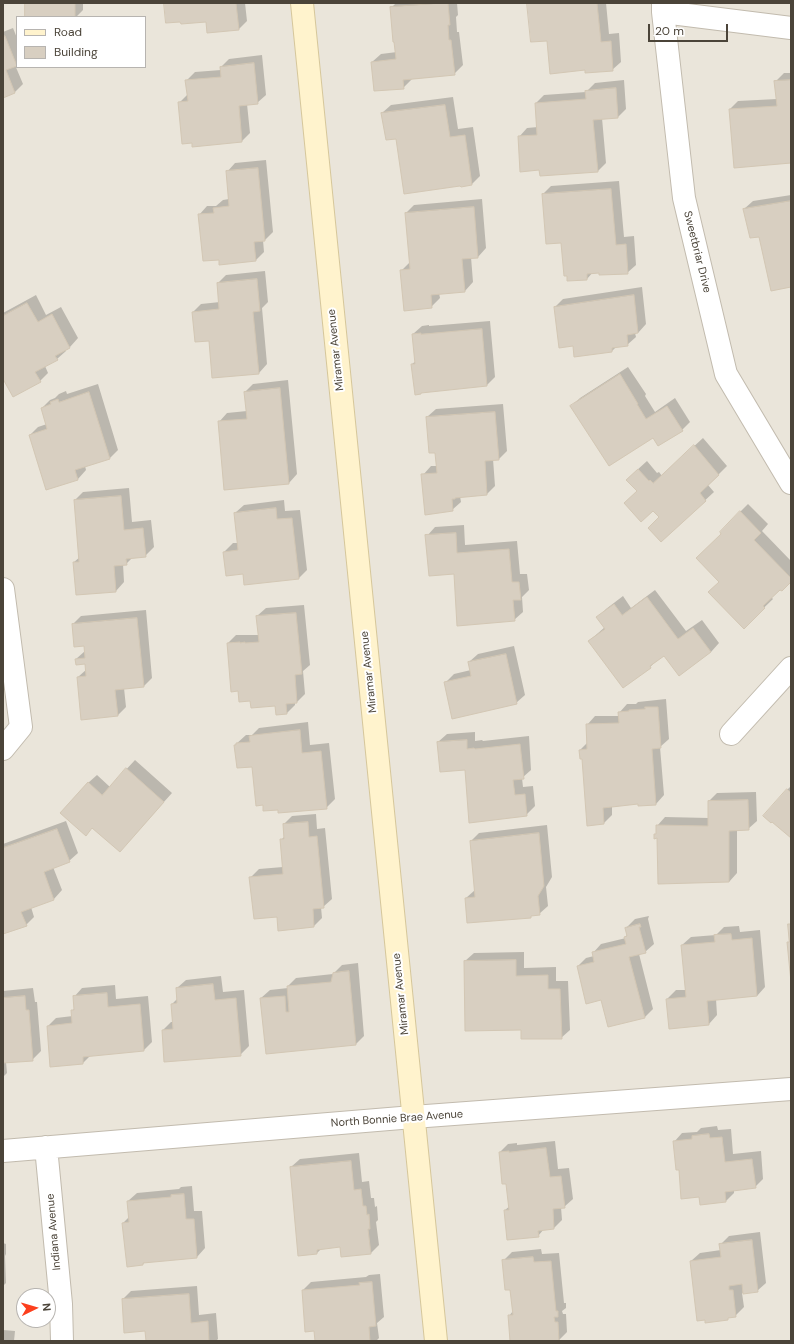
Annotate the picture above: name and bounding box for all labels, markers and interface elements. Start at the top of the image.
legend [16,16,146,68]
scale bar [650,16,730,42]
text: 20 m [655,23,684,39]
text: Road [54,24,82,40]
text: Building [54,44,98,60]
street label: Sweetbriar Drive [680,210,714,294]
street label: Miramar Avenue [325,308,347,392]
street label: Miramar Avenue [358,630,380,714]
street label: Miramar Avenue [390,952,412,1036]
street label: North Bonnie Brae Avenue [330,1108,464,1130]
street label: Indiana Avenue [44,1193,64,1271]
north arrow [16,1288,56,1328]
text: N [40,1302,54,1312]

